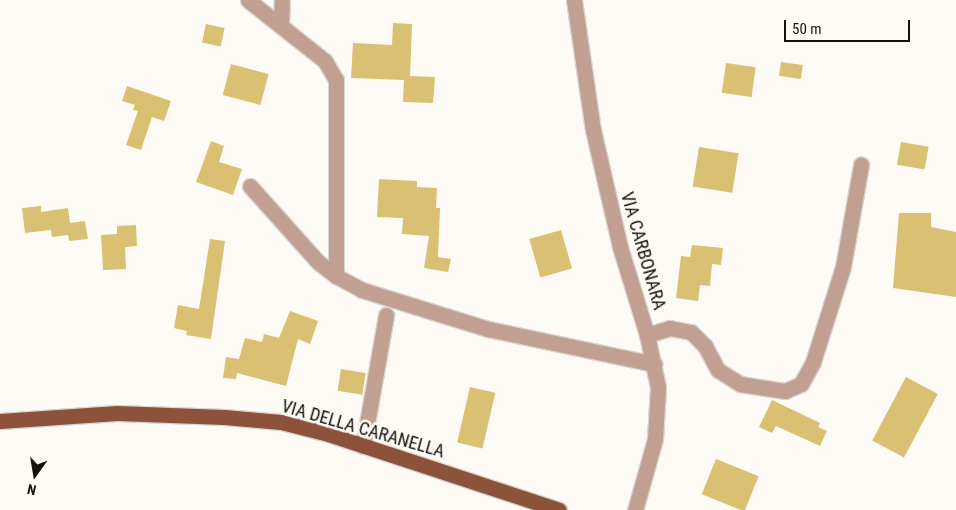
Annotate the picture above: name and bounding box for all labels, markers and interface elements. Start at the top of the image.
scale bar [786,10,912,42]
text: 50 m [792,20,822,38]
street label: VIA CARBONARA [616,190,670,312]
street label: VIA DELLA CARANELLA [279,395,447,463]
north arrow [10,450,60,500]
text: N [26,481,38,498]

